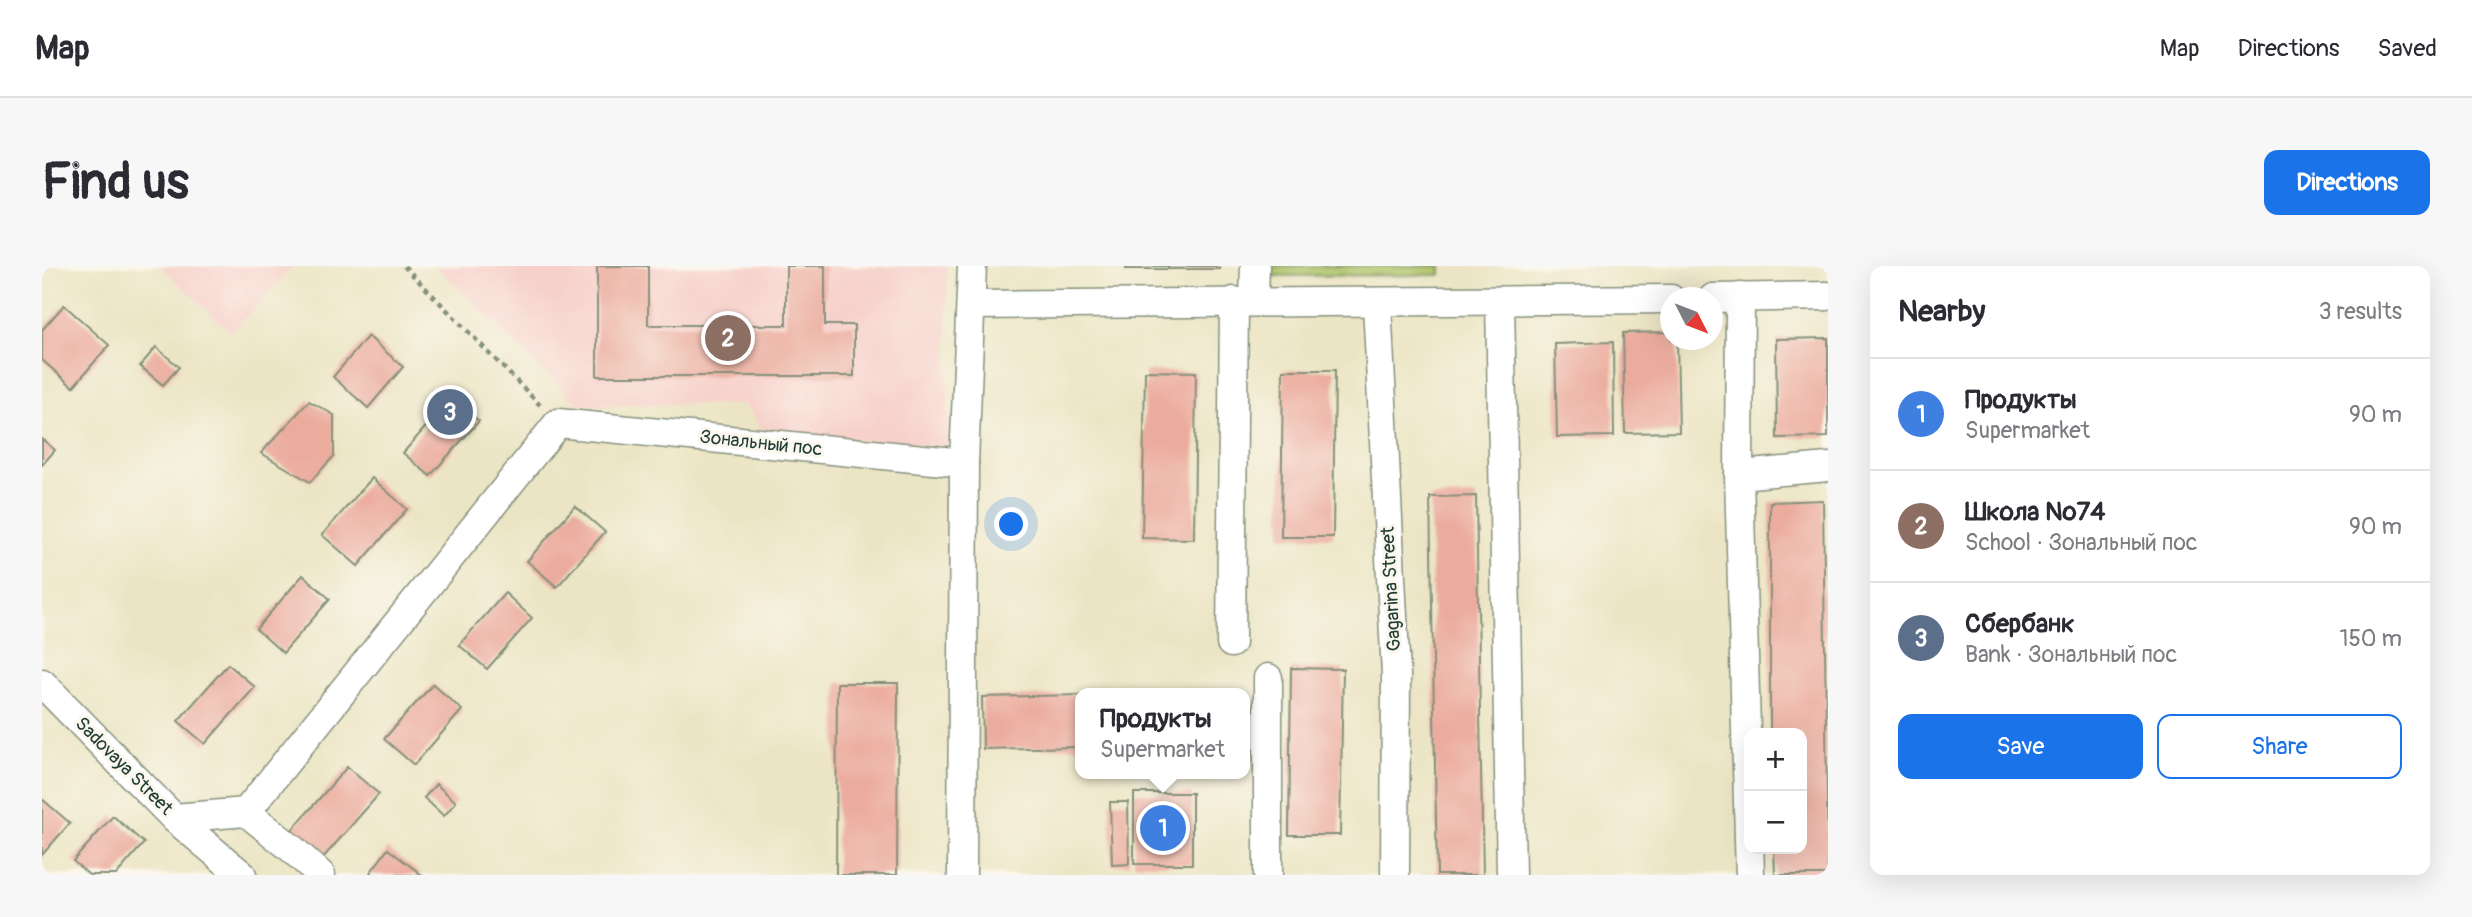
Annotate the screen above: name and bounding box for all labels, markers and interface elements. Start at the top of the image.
text: Map [35,28,90,69]
text: Map [2160,34,2200,63]
text: Directions [2238,34,2339,63]
text: Saved [2377,34,2437,63]
button: Directions [2264,150,2430,215]
text: Find us [42,152,189,213]
north arrow [1660,287,1723,350]
text: Nearby [1898,293,1985,330]
text: 3 results [2319,297,2402,326]
pin: 2 [705,312,751,364]
text: Продукты [1965,384,2077,416]
pin: 3 [427,386,473,438]
text: 1 [1917,400,1926,429]
text: 90 m [2349,400,2402,429]
text: Supermarket [1965,416,2090,445]
street label: Зональный пос [699,425,824,461]
text: Школа №74 [1965,496,2105,528]
your location [994,507,1028,541]
text: 2 [1915,512,1927,541]
text: 90 m [2349,512,2402,541]
street label: Gagarina Street [1376,526,1406,652]
text: School · Зональный пос [1965,528,2198,557]
text: Сбербанк [1965,608,2074,640]
text: 3 [1915,624,1927,653]
text: 150 m [2339,624,2402,653]
text: Bank · Зональный пос [1965,640,2177,669]
popup [1075,688,1250,779]
text: Продукты [1100,703,1212,735]
street label: Sadovaya Street [70,712,178,820]
button: Save [1898,714,2143,779]
button: Share [2157,714,2402,779]
map controls [1744,728,1807,854]
button: + [1744,728,1807,791]
text: Supermarket [1100,735,1225,764]
button: − [1744,791,1807,854]
pin: 1 [1140,802,1186,854]

